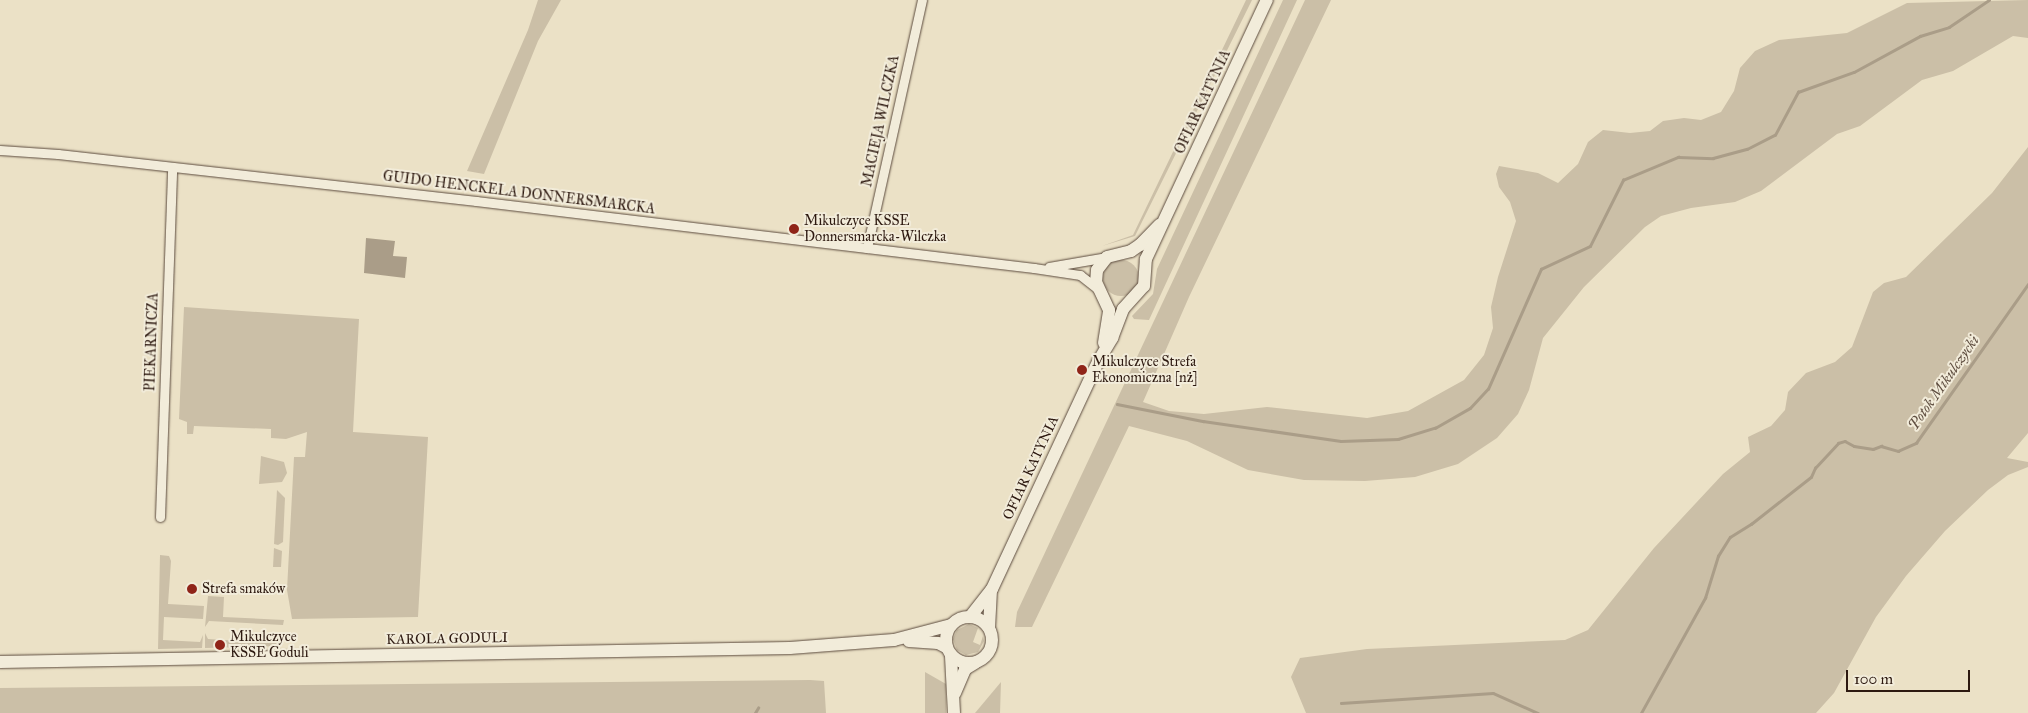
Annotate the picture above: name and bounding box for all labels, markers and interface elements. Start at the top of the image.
street label: OFIAR KATYNIA [1172,47,1234,157]
street label: MACIEJA WILCZKA [859,54,903,188]
street label: GUIDO HENCKELA DONNERSMARCKA [382,168,656,218]
place label: Mikulczyce KSSE Donnersmarcka-Wilczka [804,213,946,246]
marker: Mikulczyce KSSE Donnersmarcka-Wilczka [788,223,800,235]
street label: PIEKARNICZA [142,292,162,392]
water label: Potok Mikulczycki [1905,332,1983,434]
place label: Mikulczyce Strefa Ekonomiczna [nż] [1092,354,1198,387]
marker: Mikulczyce Strefa Ekonomiczna [nż] [1076,364,1088,376]
street label: OFIAR KATYNIA [1000,413,1062,523]
place label: Strefa smaków [202,581,285,597]
marker: Strefa smaków [186,583,198,595]
place label: Mikulczyce KSSE Goduli [230,629,309,662]
street label: KAROLA GODULI [386,630,508,648]
marker: Mikulczyce KSSE Goduli [214,639,226,651]
scale bar [1848,660,1972,692]
text: 100 m [1854,670,1893,688]

